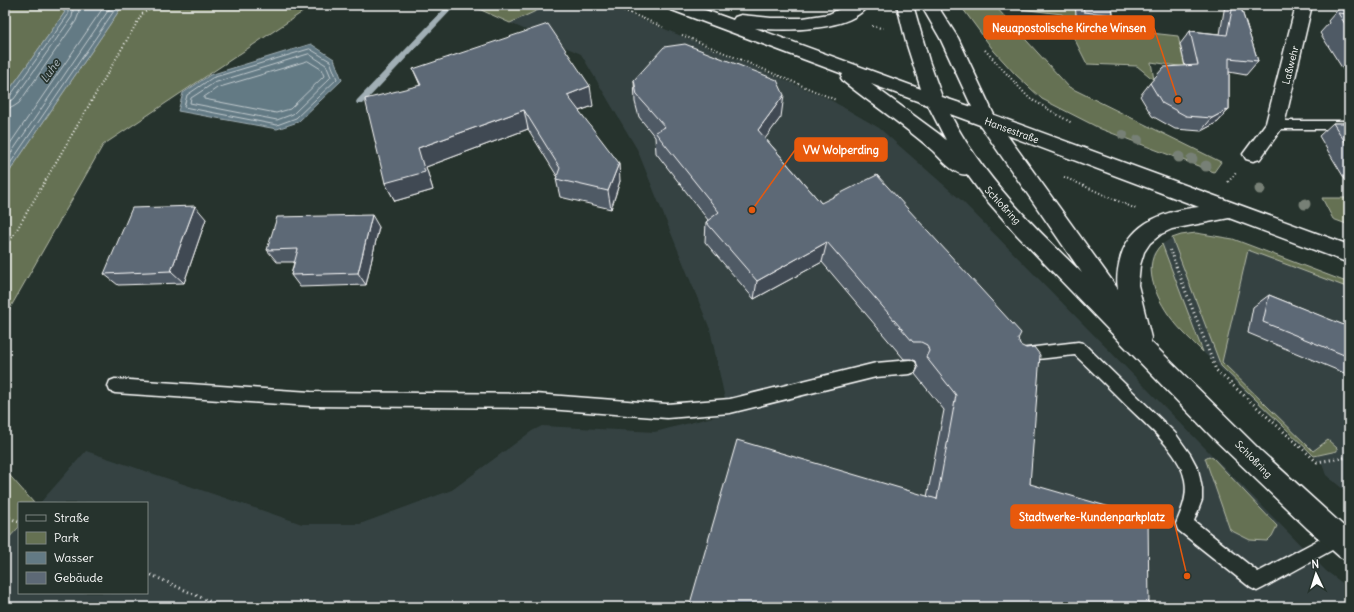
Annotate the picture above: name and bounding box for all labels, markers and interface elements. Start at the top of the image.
callout: Neuapostolische Kirche Winsen [984,16,1154,39]
text: Neuapostolische Kirche Winsen [992,21,1147,36]
street label: Laßwehr [1279,44,1302,86]
water label: Luhe [37,56,63,85]
street label: Hansestraße [983,115,1041,146]
callout: VW Wolperding [795,138,887,161]
text: VW Wolperding [803,143,879,158]
street label: Schloßring [982,184,1024,227]
street label: Schloßring [1232,438,1275,481]
legend [18,502,148,594]
callout: Stadtwerke-Kundenparkplatz [1011,505,1173,528]
text: Straße [54,510,89,525]
text: Stadtwerke-Kundenparkplatz [1019,510,1166,525]
text: Park [54,530,79,545]
text: Wasser [54,550,94,565]
north arrow [1296,554,1336,594]
text: N [1311,557,1320,571]
text: Gebäude [54,570,103,585]

